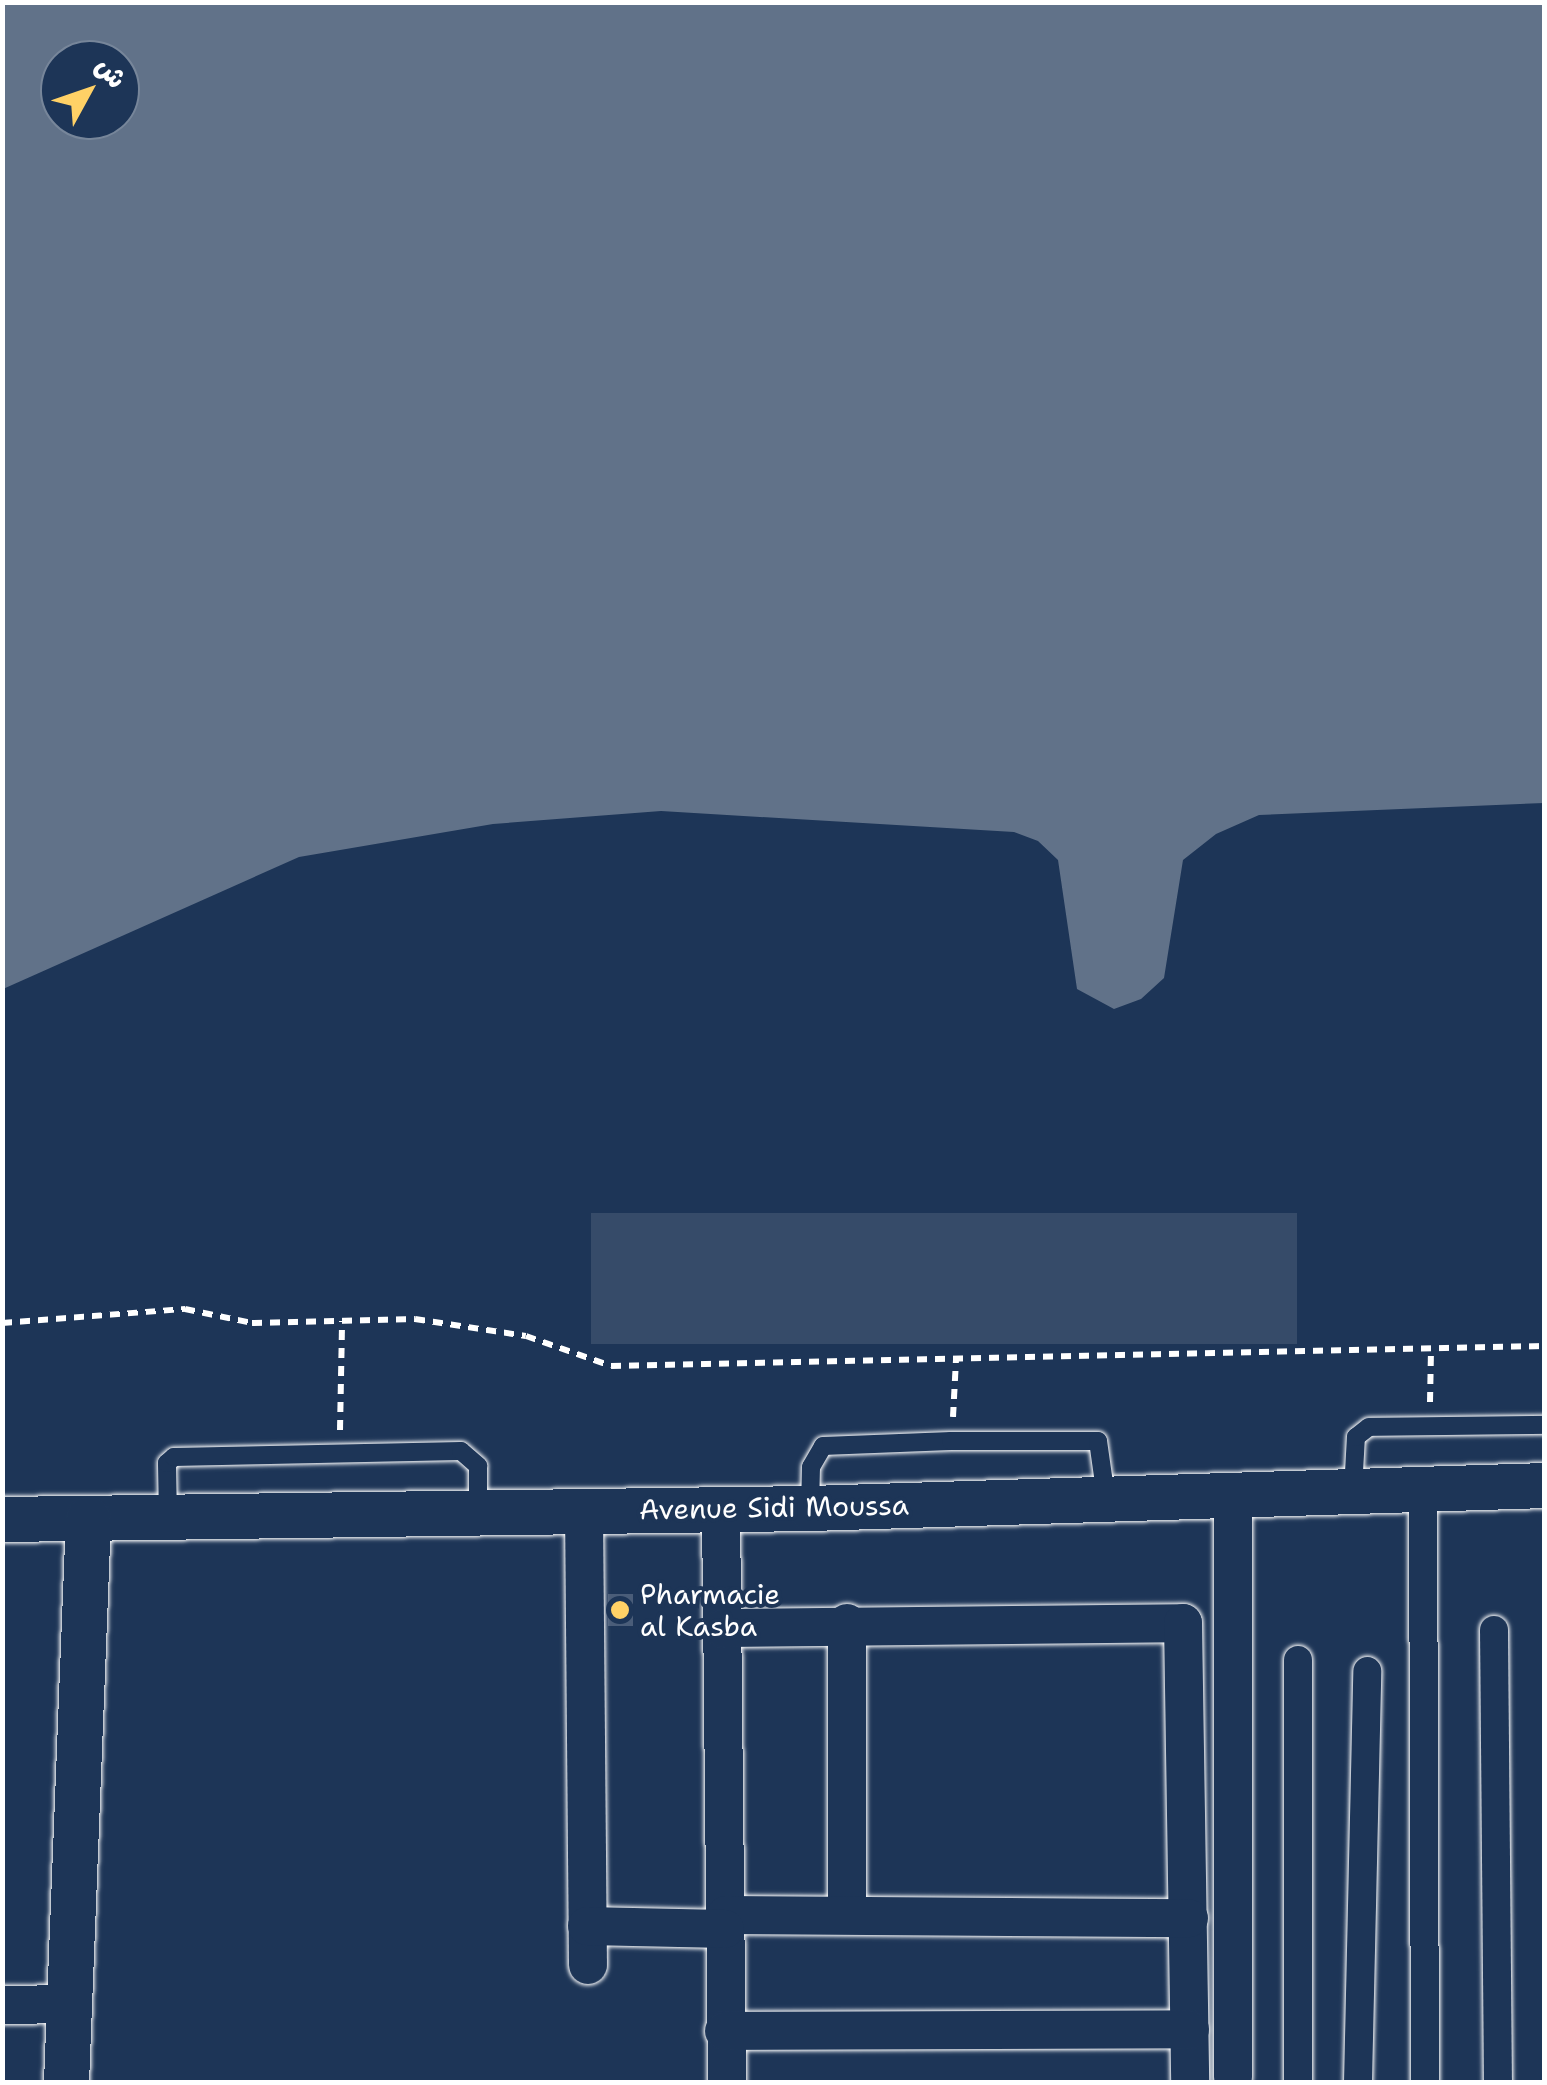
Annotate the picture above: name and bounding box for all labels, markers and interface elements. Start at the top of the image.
north arrow [40,40,140,140]
text: ش [87,48,136,96]
street label: Avenue Sidi Moussa [639,1488,909,1526]
place label: Pharmacie al Kasba [640,1577,780,1643]
marker: Pharmacie al Kasba [609,1599,631,1621]

